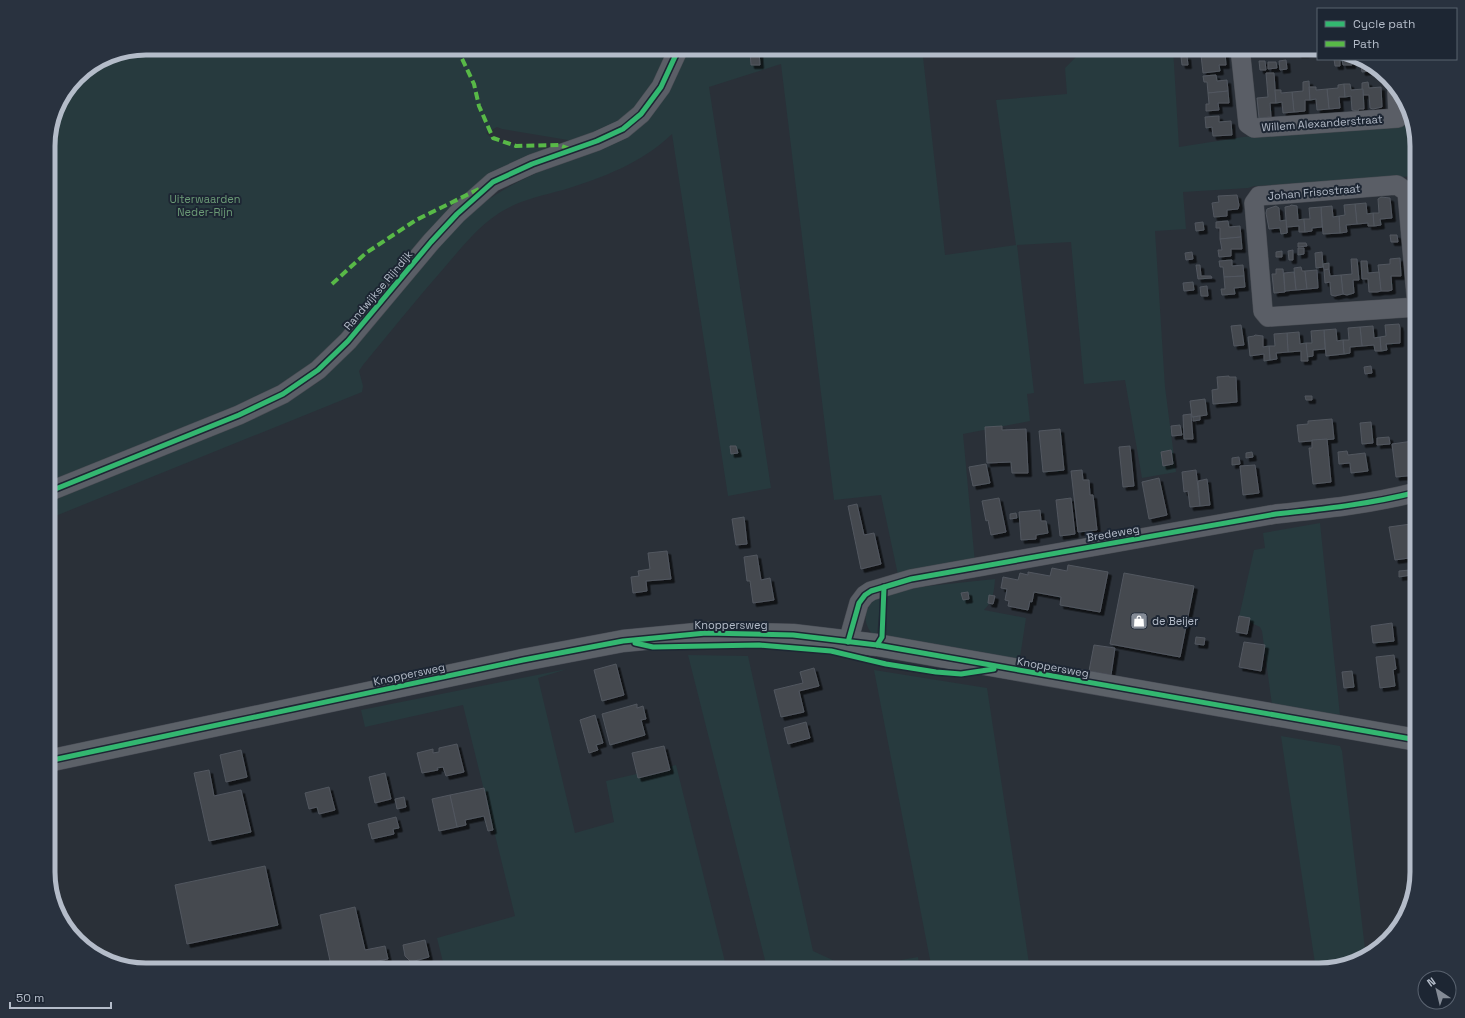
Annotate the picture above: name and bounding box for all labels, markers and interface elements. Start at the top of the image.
legend [1317,8,1457,60]
text: Cycle path [1353,16,1415,32]
text: Path [1353,36,1379,52]
street label: Willem Alexanderstraat [1261,112,1383,134]
street label: Johan Frisostraat [1267,181,1361,203]
park label: Uiterwaarden Neder-Rijn [169,192,241,219]
street label: Randwijkse Rijndijk [341,247,415,333]
street label: Bredeweg [1085,521,1141,545]
shop icon: de Beijer [1129,611,1149,631]
place label: de Beijer [1152,614,1198,628]
street label: Knoppersweg [695,618,767,632]
street label: Knoppersweg [1016,654,1090,680]
street label: Knoppersweg [372,660,446,688]
north arrow [1417,970,1457,1010]
text: N [1424,974,1438,990]
scale bar [10,984,111,1010]
text: 50 m [16,990,44,1006]

